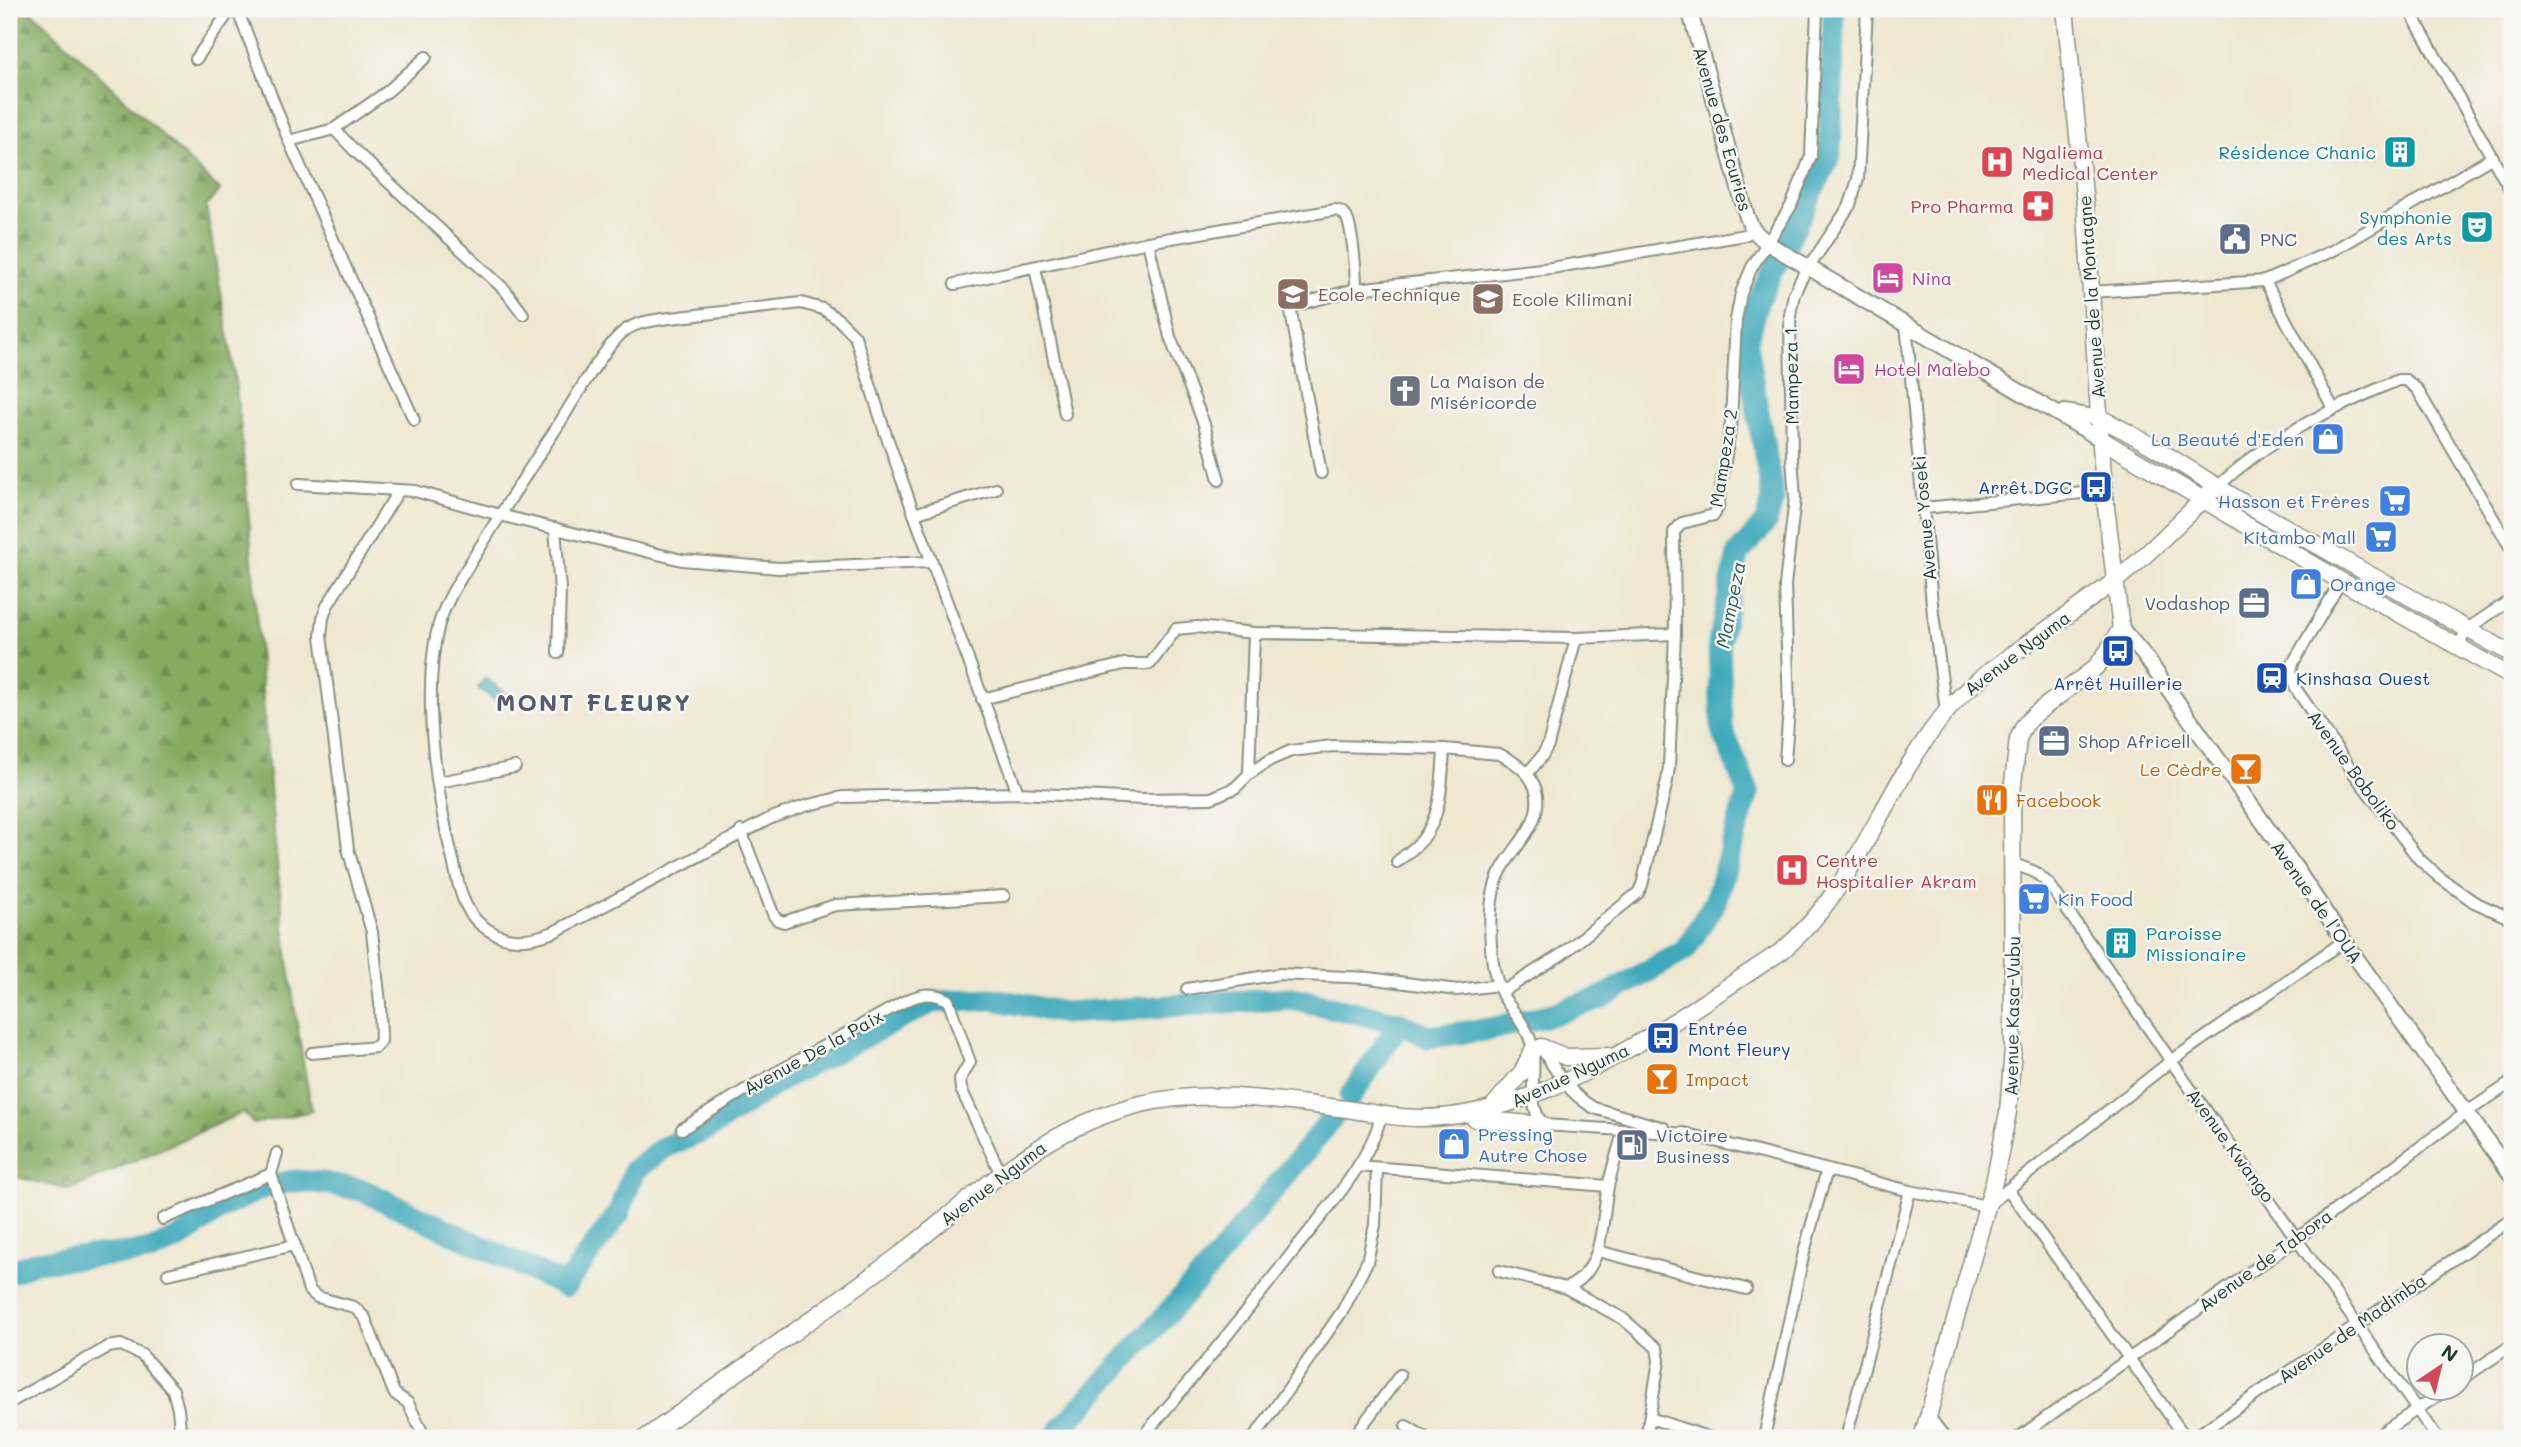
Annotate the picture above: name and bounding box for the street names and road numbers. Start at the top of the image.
street label: Avenue des Ecuries [1688,44,1758,214]
street label: Avenue de la Montagne [2072,195,2110,399]
street label: Mampeza 1 [1778,327,1804,425]
street label: Mampeza 2 [1703,407,1743,509]
street label: Avenue Yoseki [1907,454,1941,582]
street label: Avenue Nguma [1959,605,2075,701]
street label: Avenue Boboliko [2302,705,2406,835]
street label: Avenue de l’OUA [2266,836,2368,968]
street label: Avenue Kasa-Vubu [1999,936,2025,1096]
street label: Avenue De la Paix [739,1004,887,1100]
street label: Avenue Nguma [1507,1037,1633,1113]
street label: Avenue Kwango [2182,1083,2281,1207]
street label: Avenue Nguma [935,1135,1051,1231]
street label: Avenue de Tabora [2193,1203,2337,1317]
street label: Avenue de Madimba [2273,1268,2431,1388]

